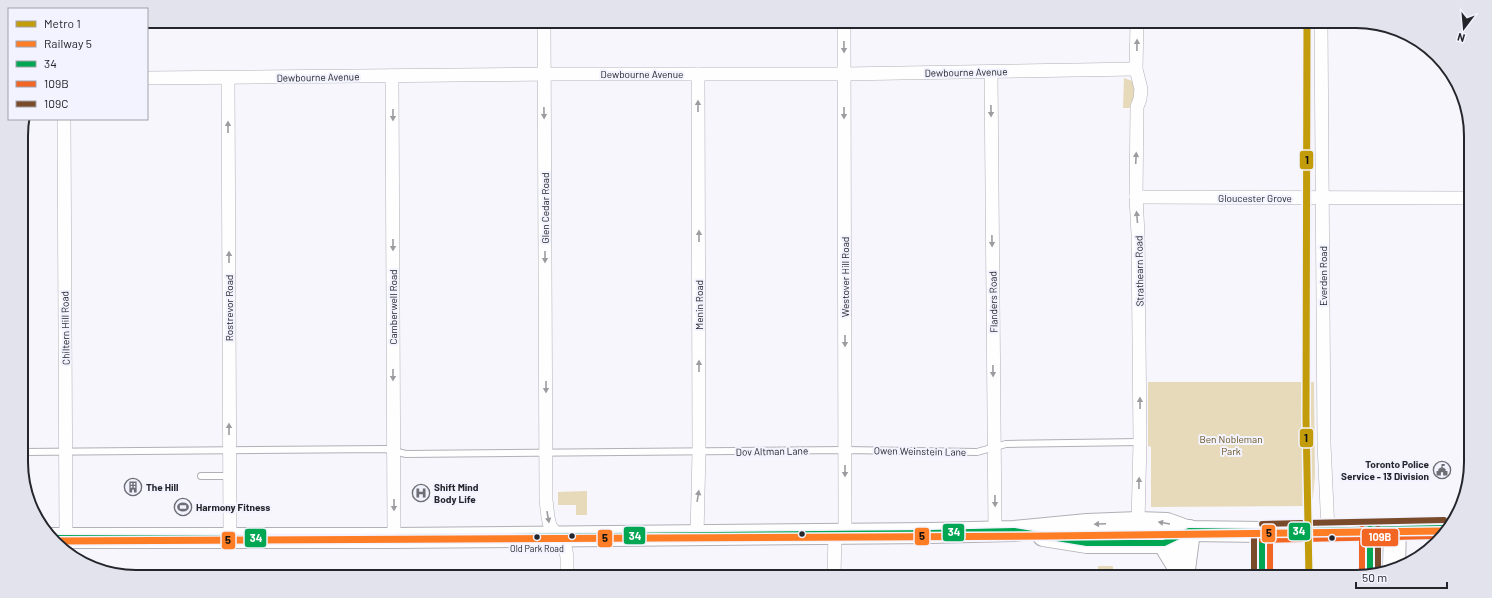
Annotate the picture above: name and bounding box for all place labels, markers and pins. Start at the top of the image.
place label: Toronto Police Service - 13 Division [1341,458,1430,482]
public building icon: Toronto Police Service - 13 Division [1432,460,1452,480]
building icon: The Hill [123,477,143,497]
place label: The Hill [146,481,178,493]
place label: Shift Mind Body Life [434,481,479,505]
hospital icon: Shift Mind Body Life [411,483,431,503]
sports icon: Harmony Fitness [173,497,193,517]
place label: Harmony Fitness [196,501,270,513]
unlabelled marker [797,529,807,539]
unlabelled marker [567,531,577,541]
marker: Old Park Road [532,532,542,542]
unlabelled marker [1327,533,1337,543]
place label: Old Park Road [510,543,564,554]

